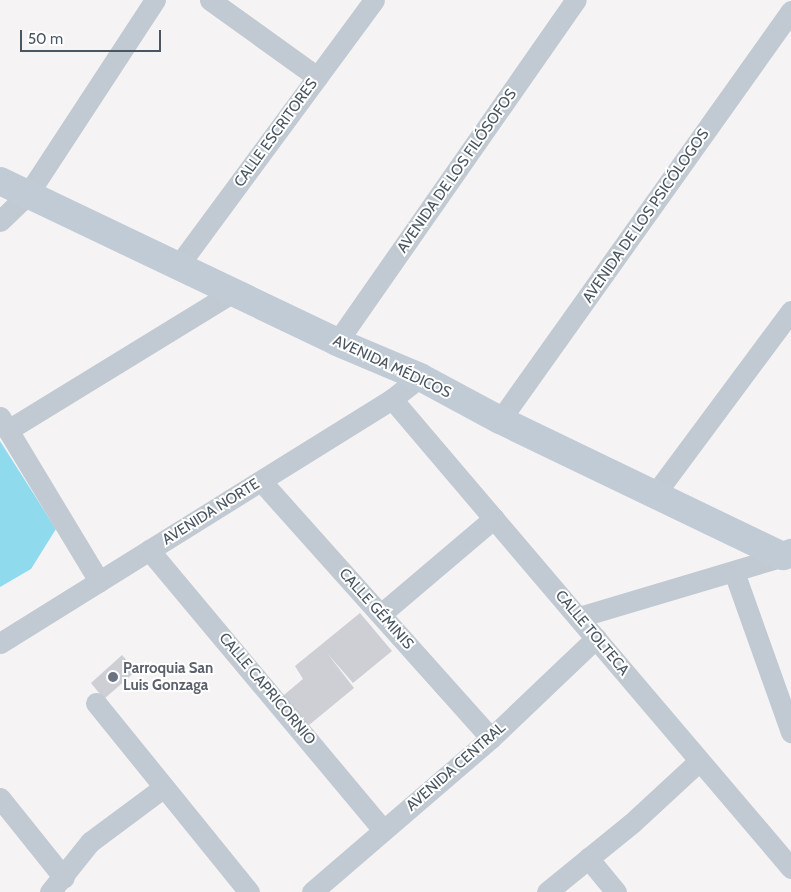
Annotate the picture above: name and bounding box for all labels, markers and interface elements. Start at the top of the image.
scale bar [22,20,164,52]
text: 50 m [28,30,63,48]
street label: CALLE ESCRITORES [231,75,321,191]
street label: AVENIDA DE LOS FILÓSOFOS [393,86,521,256]
street label: AVENIDA DE LOS PSICÓLOGOS [579,126,713,306]
street label: AVENIDA MÉDICOS [330,332,454,402]
street label: AVENIDA NORTE [159,475,263,549]
street label: CALLE GÉMINIS [335,565,417,653]
street label: CALLE TOLTECA [551,587,633,679]
street label: CALLE CAPRICORNIO [215,629,319,749]
place label: Parroquia San Luis Gonzaga [123,659,213,694]
marker: Parroquia San Luis Gonzaga [107,671,119,683]
street label: AVENIDA CENTRAL [403,719,509,815]

